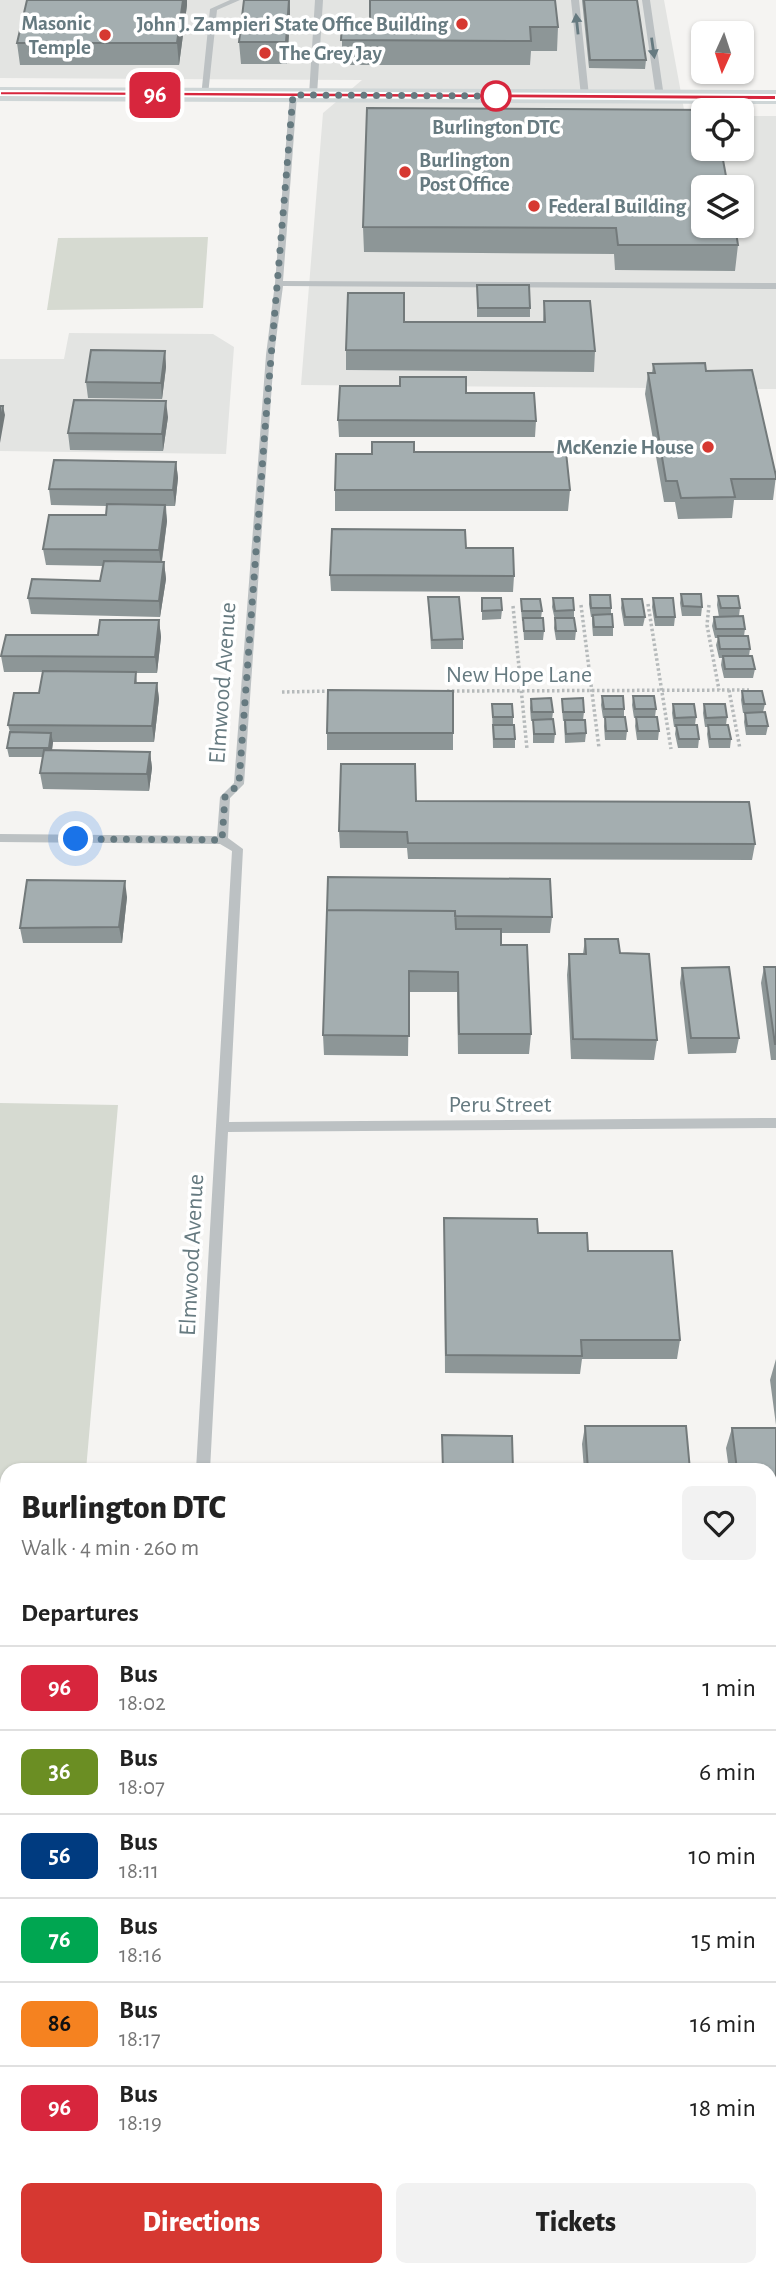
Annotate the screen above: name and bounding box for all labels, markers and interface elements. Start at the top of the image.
place label: Masonic Temple [21,13,91,58]
one-way arrow [572,13,583,35]
place label: John J. Zampieri State Office Building [137,14,448,35]
marker: John J. Zampieri State Office Building [454,16,470,32]
north arrow [691,21,754,84]
map controls [691,21,754,238]
marker: Masonic Temple [97,27,113,43]
one-way arrow [648,38,659,60]
place label: The Grey Jay [279,43,382,64]
marker: The Grey Jay [257,45,273,61]
line badge: 96 [124,72,186,118]
marker: Burlington DTC [481,81,511,111]
text: 96 [143,83,167,107]
button: locate [691,98,754,161]
place label: Burlington DTC [432,117,560,138]
place label: Burlington Post Office [419,150,510,195]
marker: Burlington Post Office [397,164,413,180]
button: layers [691,175,754,238]
place label: Federal Building [548,196,687,217]
marker: Federal Building [526,198,542,214]
place label: McKenzie House [556,437,694,458]
marker: McKenzie House [700,439,716,455]
street label: Elmwood Avenue [205,601,241,765]
street label: New Hope Lane [446,663,592,687]
your location [58,821,93,856]
street label: Peru Street [449,1093,552,1117]
street label: Elmwood Avenue [176,1174,208,1337]
button: heart [682,1486,756,1560]
text: Burlington DTC [21,1492,226,1525]
text: Walk · 4 min · 260 m [21,1537,199,1560]
text: Departures [21,1600,139,1626]
text: Bus [119,1661,158,1687]
text: 1 min [702,1675,756,1701]
text: 96 [48,1676,71,1700]
text: 18:02 [119,1692,166,1715]
text: Bus [119,1745,158,1771]
text: 6 min [699,1759,756,1785]
text: 36 [49,1760,70,1784]
text: 18:07 [119,1776,165,1799]
text: Bus [119,1829,158,1855]
text: 10 min [689,1843,756,1869]
text: 56 [49,1844,70,1868]
text: 18:11 [119,1860,159,1883]
text: Bus [119,1913,158,1939]
text: 15 min [691,1927,756,1953]
text: 76 [49,1928,70,1952]
text: 18:16 [119,1944,162,1967]
text: Bus [119,1997,158,2023]
text: 16 min [690,2011,756,2037]
text: 86 [48,2012,71,2036]
text: 18:17 [119,2028,161,2051]
text: Bus [119,2081,158,2107]
text: 18 min [690,2095,756,2121]
text: 96 [48,2096,71,2120]
text: 18:19 [119,2112,162,2135]
button: Directions [21,2183,382,2263]
button: Tickets [396,2183,756,2263]

